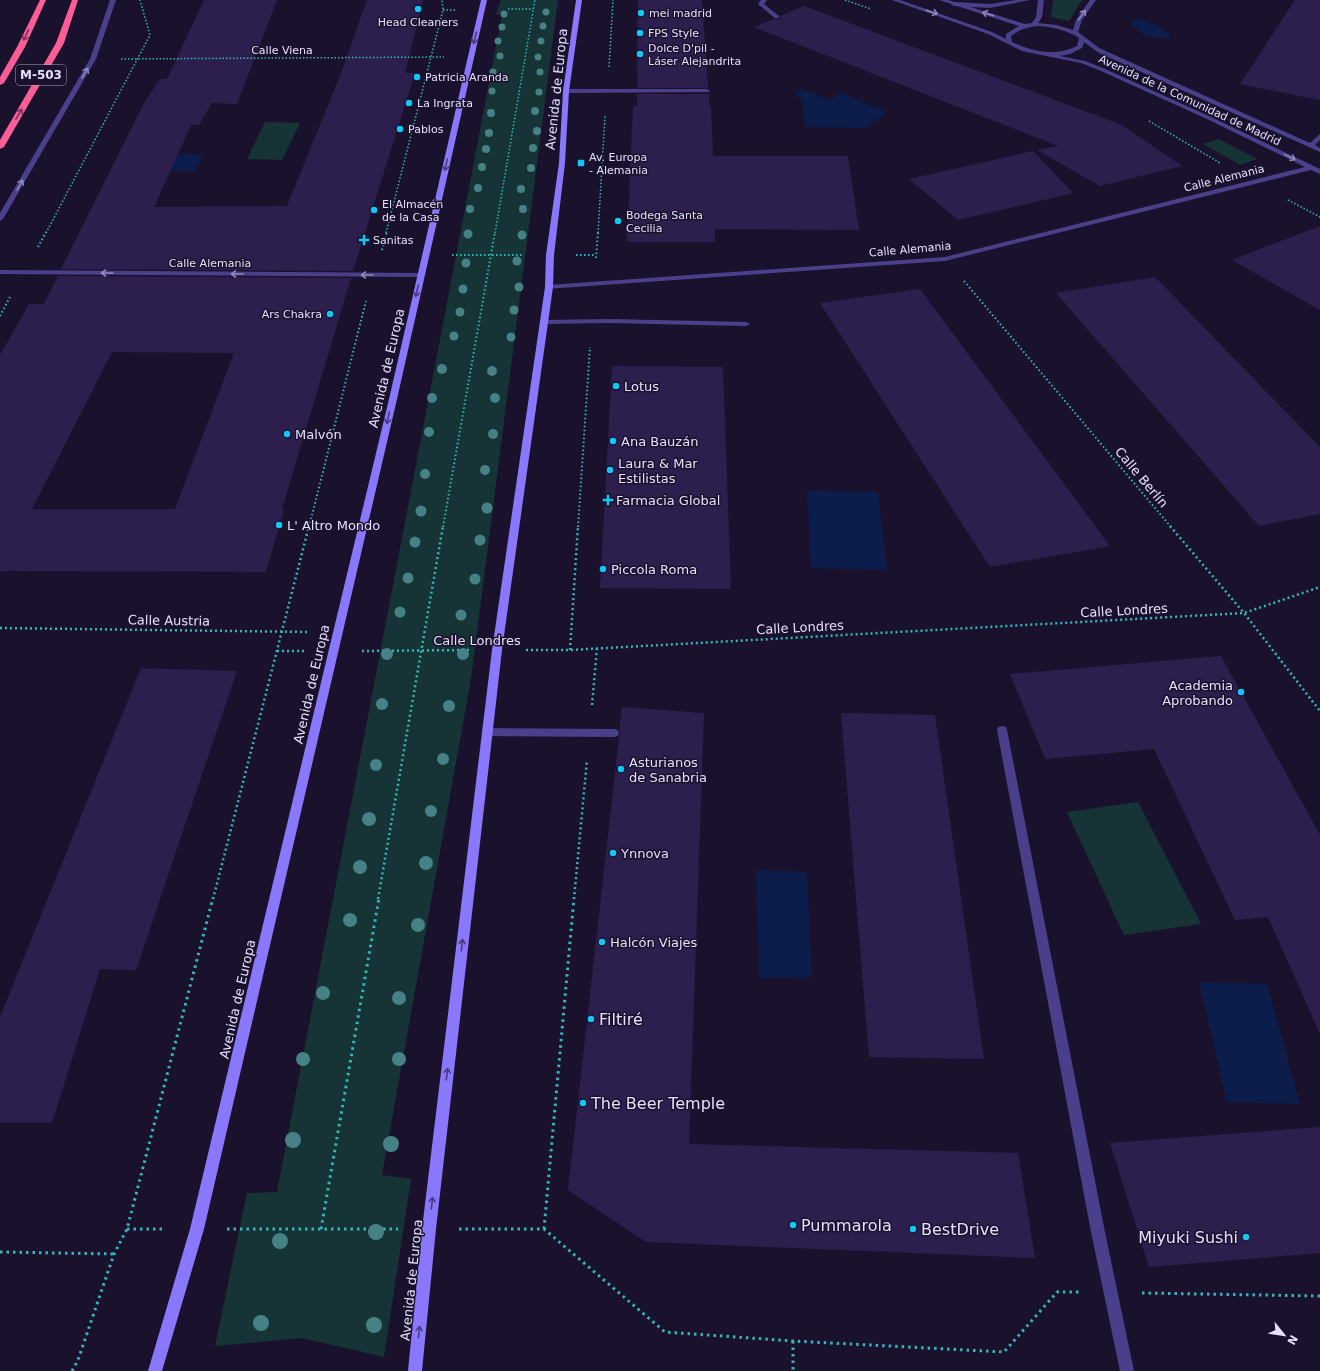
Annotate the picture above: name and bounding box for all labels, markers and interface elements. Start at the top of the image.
marker: Head Cleaners [413,4,423,14]
place label: mei madrid [649,7,712,20]
marker: mei madrid [636,8,646,18]
one-way arrow [925,9,938,16]
one-way arrow [982,9,994,17]
one-way arrow [1078,10,1086,21]
place label: Head Cleaners [378,16,459,29]
place label: FPS Style [648,27,699,40]
street label: Avenida de Europa [543,28,570,151]
marker: FPS Style [635,28,645,38]
one-way arrow [22,29,30,41]
one-way arrow [471,31,479,44]
place label: Dolce D'pil - Láser Alejandrita [648,42,741,68]
street label: Calle Viena [251,44,313,57]
marker: Dolce D'pil - Láser Alejandrita [635,49,645,59]
street label: Avenida de la Comunidad de Madrid [1097,52,1283,148]
road number: M-503 [16,65,66,85]
one-way arrow [81,68,89,79]
place label: Patricia Aranda [425,71,509,84]
marker: Patricia Aranda [412,72,422,82]
place label: La Ingrata [417,97,473,110]
marker: La Ingrata [404,98,414,108]
one-way arrow [16,108,24,120]
place label: Pablos [408,123,444,136]
marker: Pablos [395,124,405,134]
place label: Av. Europa - Alemania [589,151,648,177]
one-way arrow [1283,154,1295,161]
one-way arrow [441,158,449,171]
marker: Av. Europa - Alemania [576,158,586,168]
street label: Calle Alemania [1183,162,1266,195]
one-way arrow [16,179,24,191]
place label: El Almacén de la Casa [382,198,443,224]
marker: El Almacén de la Casa [369,205,379,215]
place label: Bodega Santa Cecilia [626,209,703,235]
marker: Bodega Santa Cecilia [613,216,623,226]
marker: Sanitas [358,234,370,246]
place label: Sanitas [373,234,414,247]
street label: Calle Alemania [868,239,952,260]
street label: Calle Alemania [169,257,251,270]
one-way arrow [101,269,114,277]
one-way arrow [231,270,244,278]
one-way arrow [361,271,374,279]
one-way arrow [412,284,420,297]
street label: Avenida de Europa [365,307,408,429]
place label: Ars Chakra [262,308,322,321]
marker: Ars Chakra [325,309,335,319]
place label: Lotus [624,379,659,394]
marker: Lotus [611,381,621,391]
one-way arrow [384,411,391,424]
place label: Malvón [295,427,342,442]
marker: Malvón [282,429,292,439]
place label: Ana Bauzán [621,434,698,449]
marker: Ana Bauzán [608,436,618,446]
street label: Calle Berlín [1112,444,1171,511]
place label: Laura & Mar Estilistas [618,456,698,486]
marker: Laura & Mar Estilistas [605,465,615,475]
place label: Farmacia Global [616,493,720,508]
marker: Farmacia Global [603,495,613,505]
place label: L' Altro Mondo [287,518,380,533]
marker: L' Altro Mondo [274,520,284,530]
place label: Piccola Roma [611,562,697,577]
marker: Piccola Roma [598,564,608,574]
street label: Calle Londres [1080,601,1168,620]
street label: Calle Austria [128,612,210,629]
street label: Calle Londres [756,618,844,637]
street label: Avenida de Europa [290,623,333,745]
street label: Calle Londres [433,633,521,648]
place label: Academia Aprobando [1162,678,1233,708]
marker: Academia Aprobando [1236,687,1246,697]
place label: Asturianos de Sanabria [629,755,707,785]
marker: Asturianos de Sanabria [616,764,626,774]
place label: Ynnova [620,846,669,861]
marker: Ynnova [608,848,618,858]
place label: Halcón Viajes [610,935,698,950]
marker: Halcón Viajes [597,937,607,947]
street label: Avenida de Europa [216,938,259,1060]
one-way arrow [458,939,466,952]
place label: Filtiré [599,1010,643,1029]
marker: Filtiré [586,1014,596,1024]
one-way arrow [443,1068,451,1081]
place label: The Beer Temple [590,1094,725,1113]
marker: The Beer Temple [578,1098,588,1108]
one-way arrow [428,1197,436,1210]
place label: Pummarola [801,1216,892,1235]
street label: Avenida de Europa [398,1219,425,1342]
marker: Pummarola [788,1220,798,1230]
place label: BestDrive [921,1220,999,1239]
marker: BestDrive [908,1224,918,1234]
place label: Miyuki Sushi [1138,1228,1238,1247]
marker: Miyuki Sushi [1241,1232,1251,1242]
north arrow [1264,1315,1304,1355]
one-way arrow [415,1326,422,1339]
text: N [1284,1333,1300,1347]

